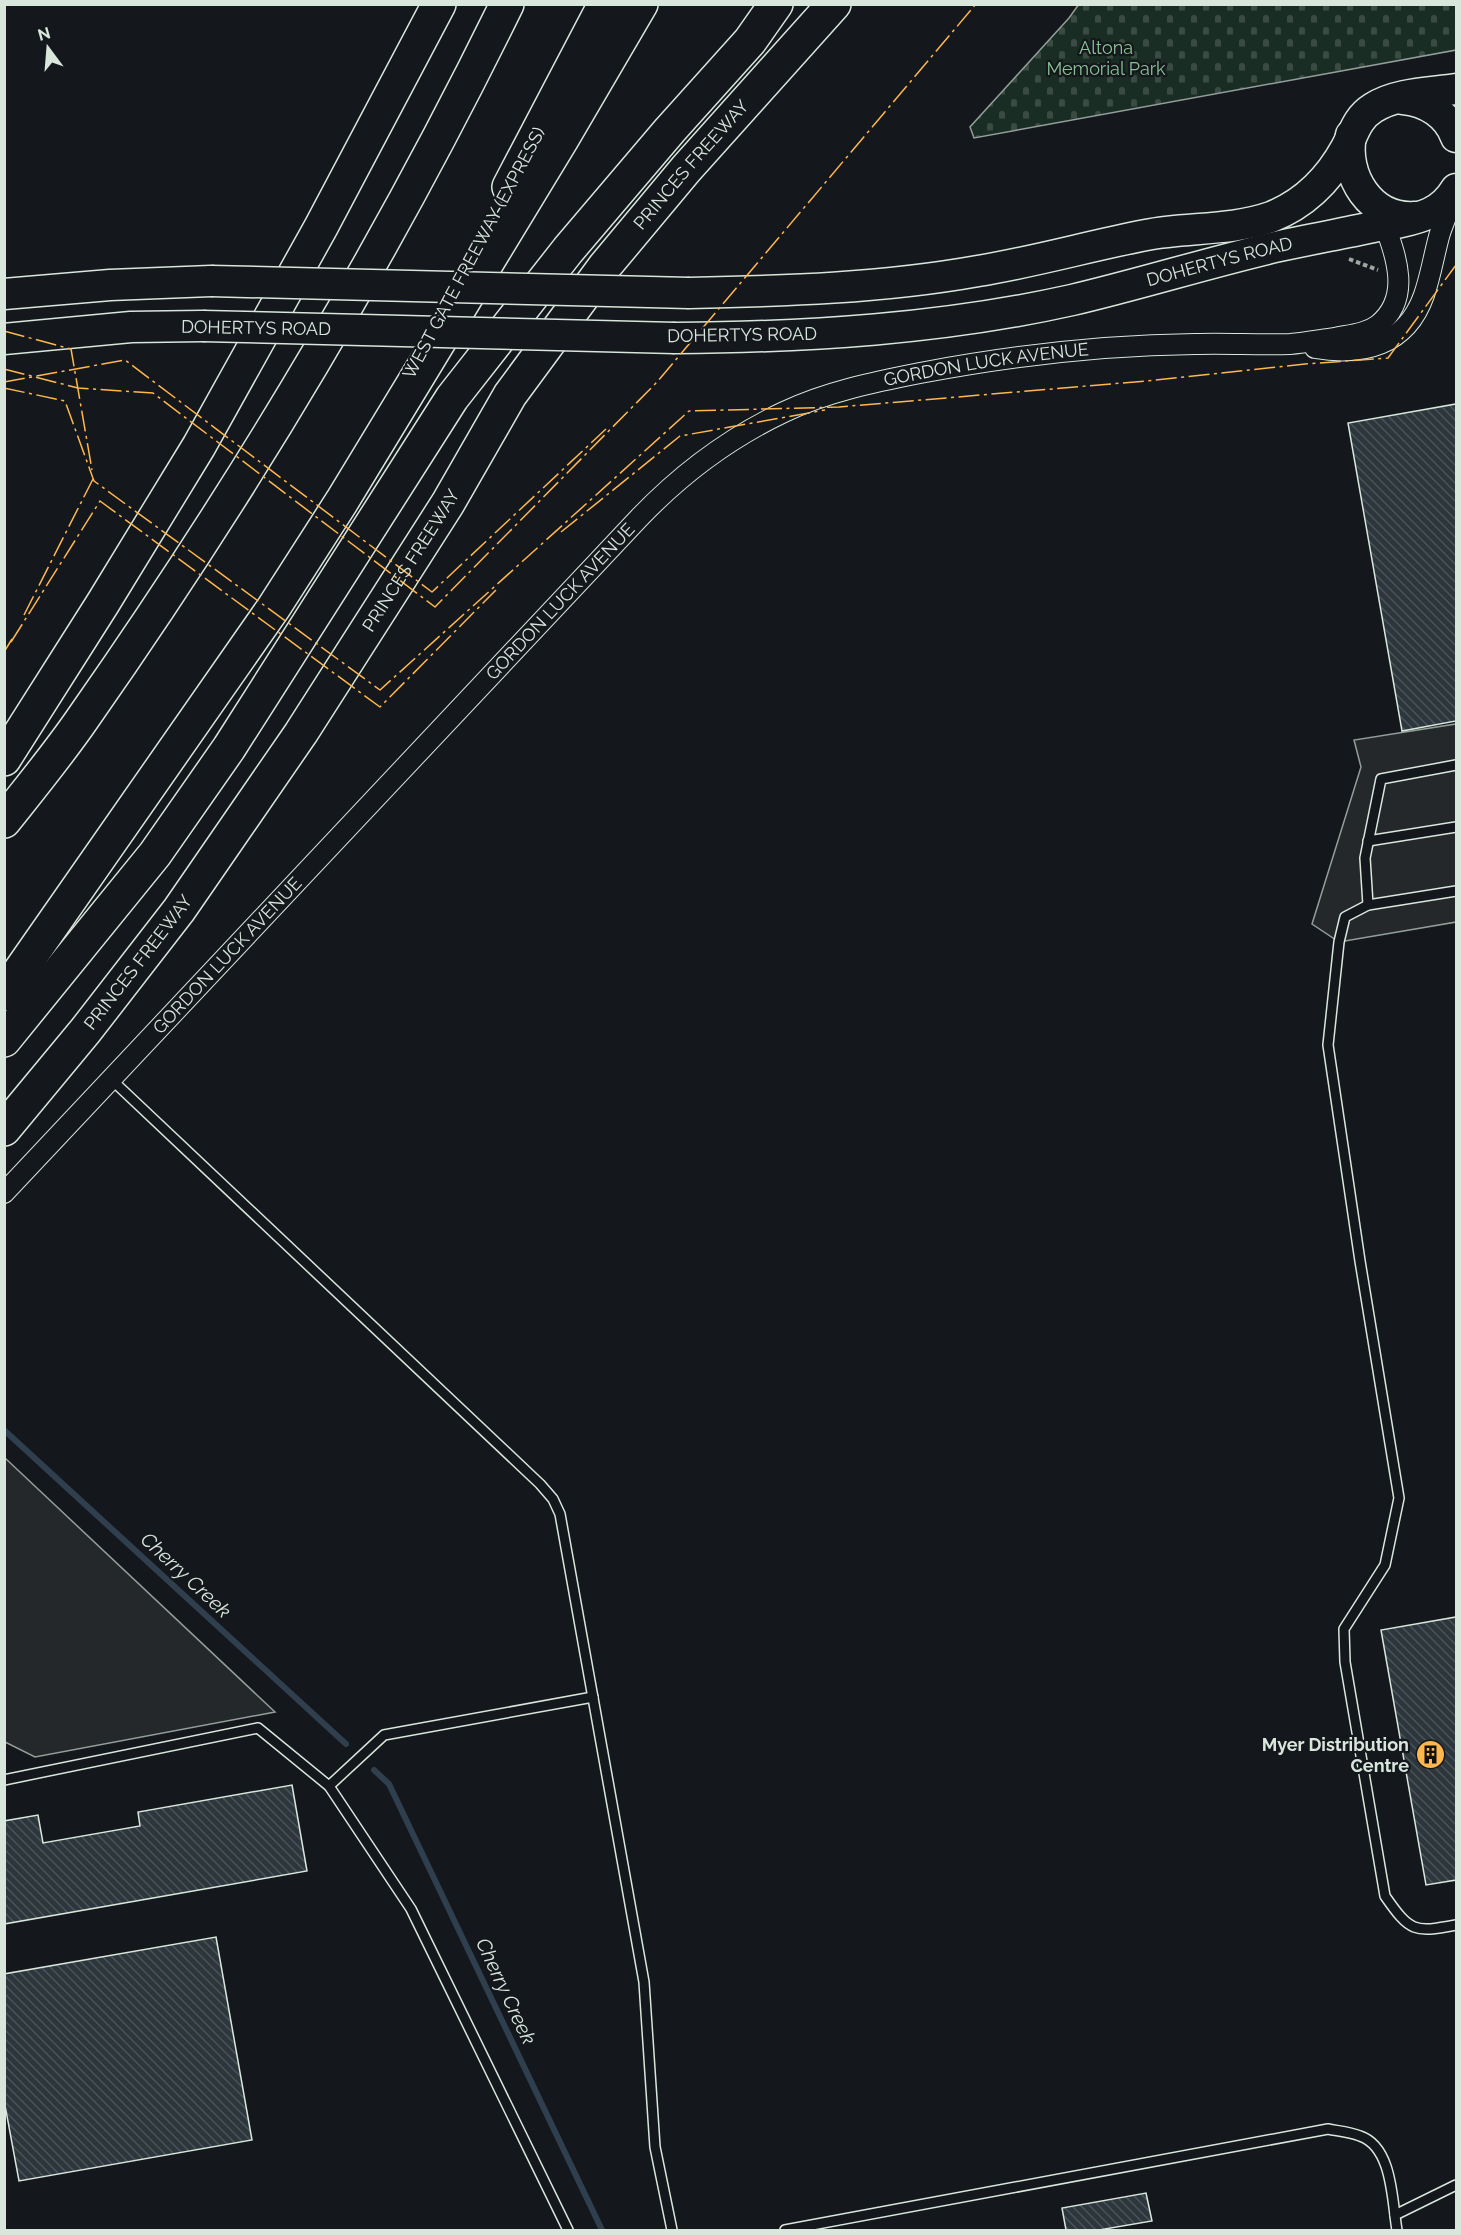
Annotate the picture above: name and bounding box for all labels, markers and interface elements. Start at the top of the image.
north arrow [18,18,78,78]
text: N [36,23,52,45]
park label: Altona Memorial Park [1046,37,1166,79]
street label: PRINCES FREEWAY [629,95,753,234]
street label: WEST GATE FREEWAY (EXPRESS) [398,123,549,382]
street label: DOHERTYS ROAD [1144,233,1294,290]
street label: DOHERTYS ROAD [181,316,331,339]
street label: DOHERTYS ROAD [667,323,817,346]
street label: GORDON LUCK AVENUE [882,338,1090,390]
street label: PRINCES FREEWAY [358,485,464,635]
street label: GORDON LUCK AVENUE [481,519,639,684]
street label: GORDON LUCK AVENUE [148,873,306,1038]
street label: PRINCES FREEWAY [79,890,196,1034]
water label: Cherry Creek [136,1527,236,1623]
place label: Myer Distribution Centre [1262,1734,1409,1776]
building icon: Myer Distribution Centre [1414,1739,1446,1771]
water label: Cherry Creek [471,1934,541,2048]

